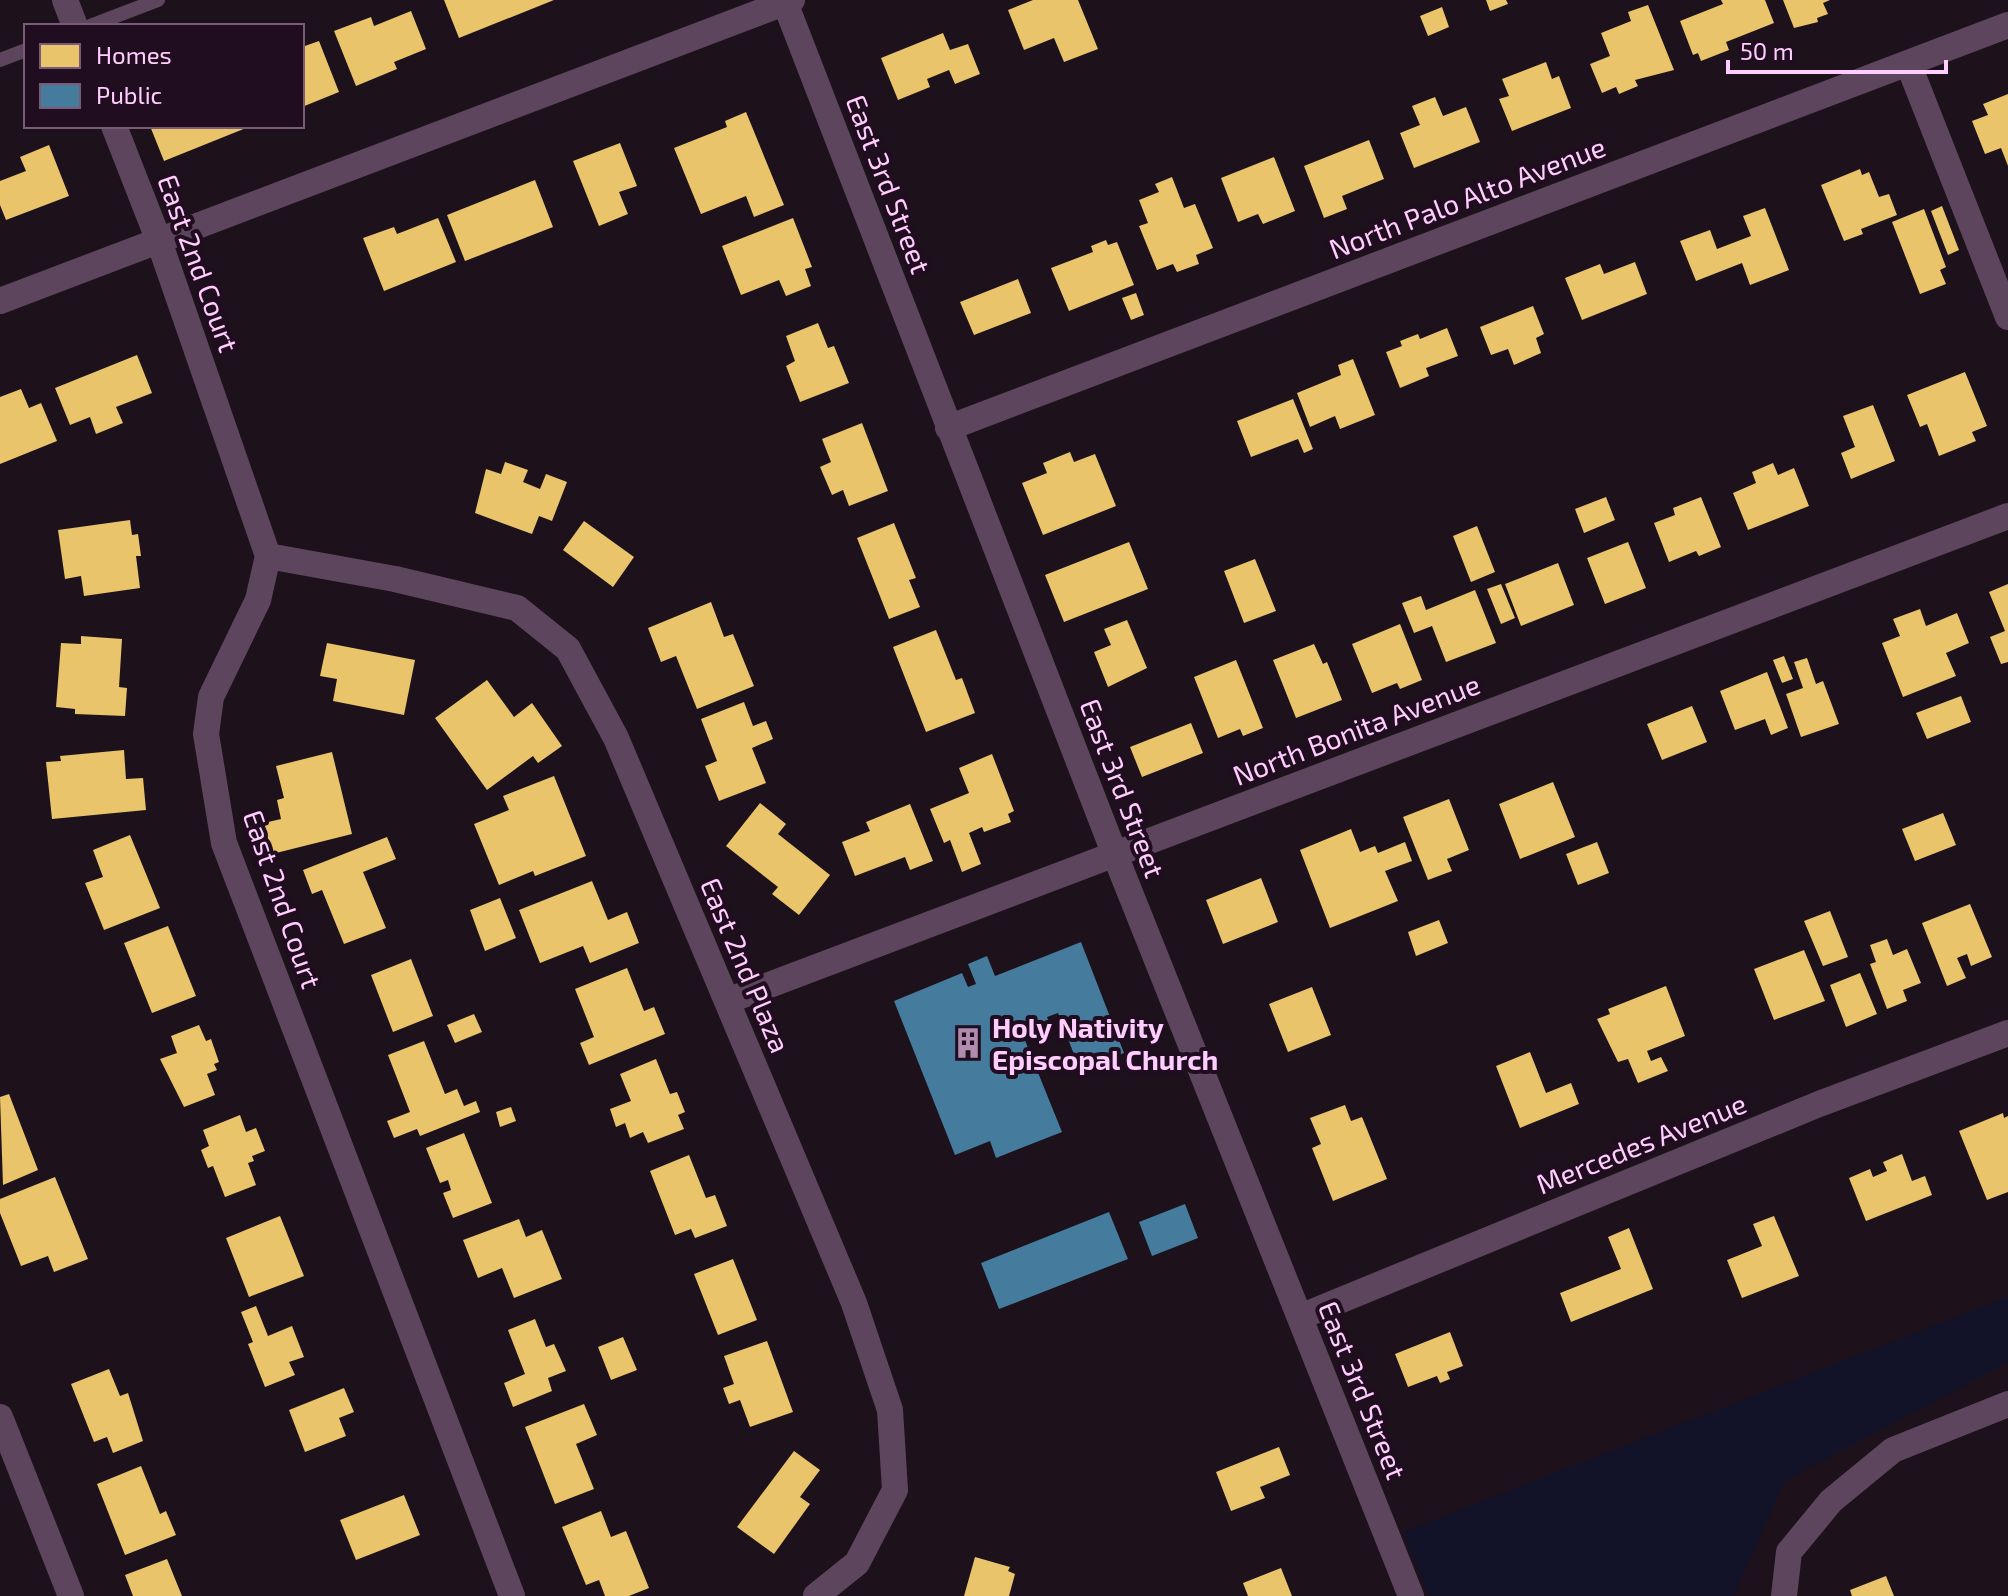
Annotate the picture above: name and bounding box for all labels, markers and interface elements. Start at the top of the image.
legend [24,24,304,128]
scale bar [1728,24,1946,74]
text: 50 m [1740,36,1794,65]
text: Homes [96,40,172,69]
text: Public [96,80,162,109]
street label: East 3rd Street [839,90,939,278]
street label: North Palo Alto Avenue [1324,129,1610,265]
street label: East 2nd Court [151,170,247,356]
street label: North Bonita Avenue [1228,666,1484,792]
street label: East 3rd Street [1073,694,1173,882]
street label: East 2nd Court [237,805,329,993]
street label: East 2nd Plaza [694,873,798,1057]
place label: Holy Nativity Episcopal Church [992,1010,1218,1076]
building icon: Holy Nativity Episcopal Church [951,1026,985,1060]
street label: Mercedes Avenue [1531,1085,1751,1201]
street label: East 3rd Street [1312,1296,1414,1484]

